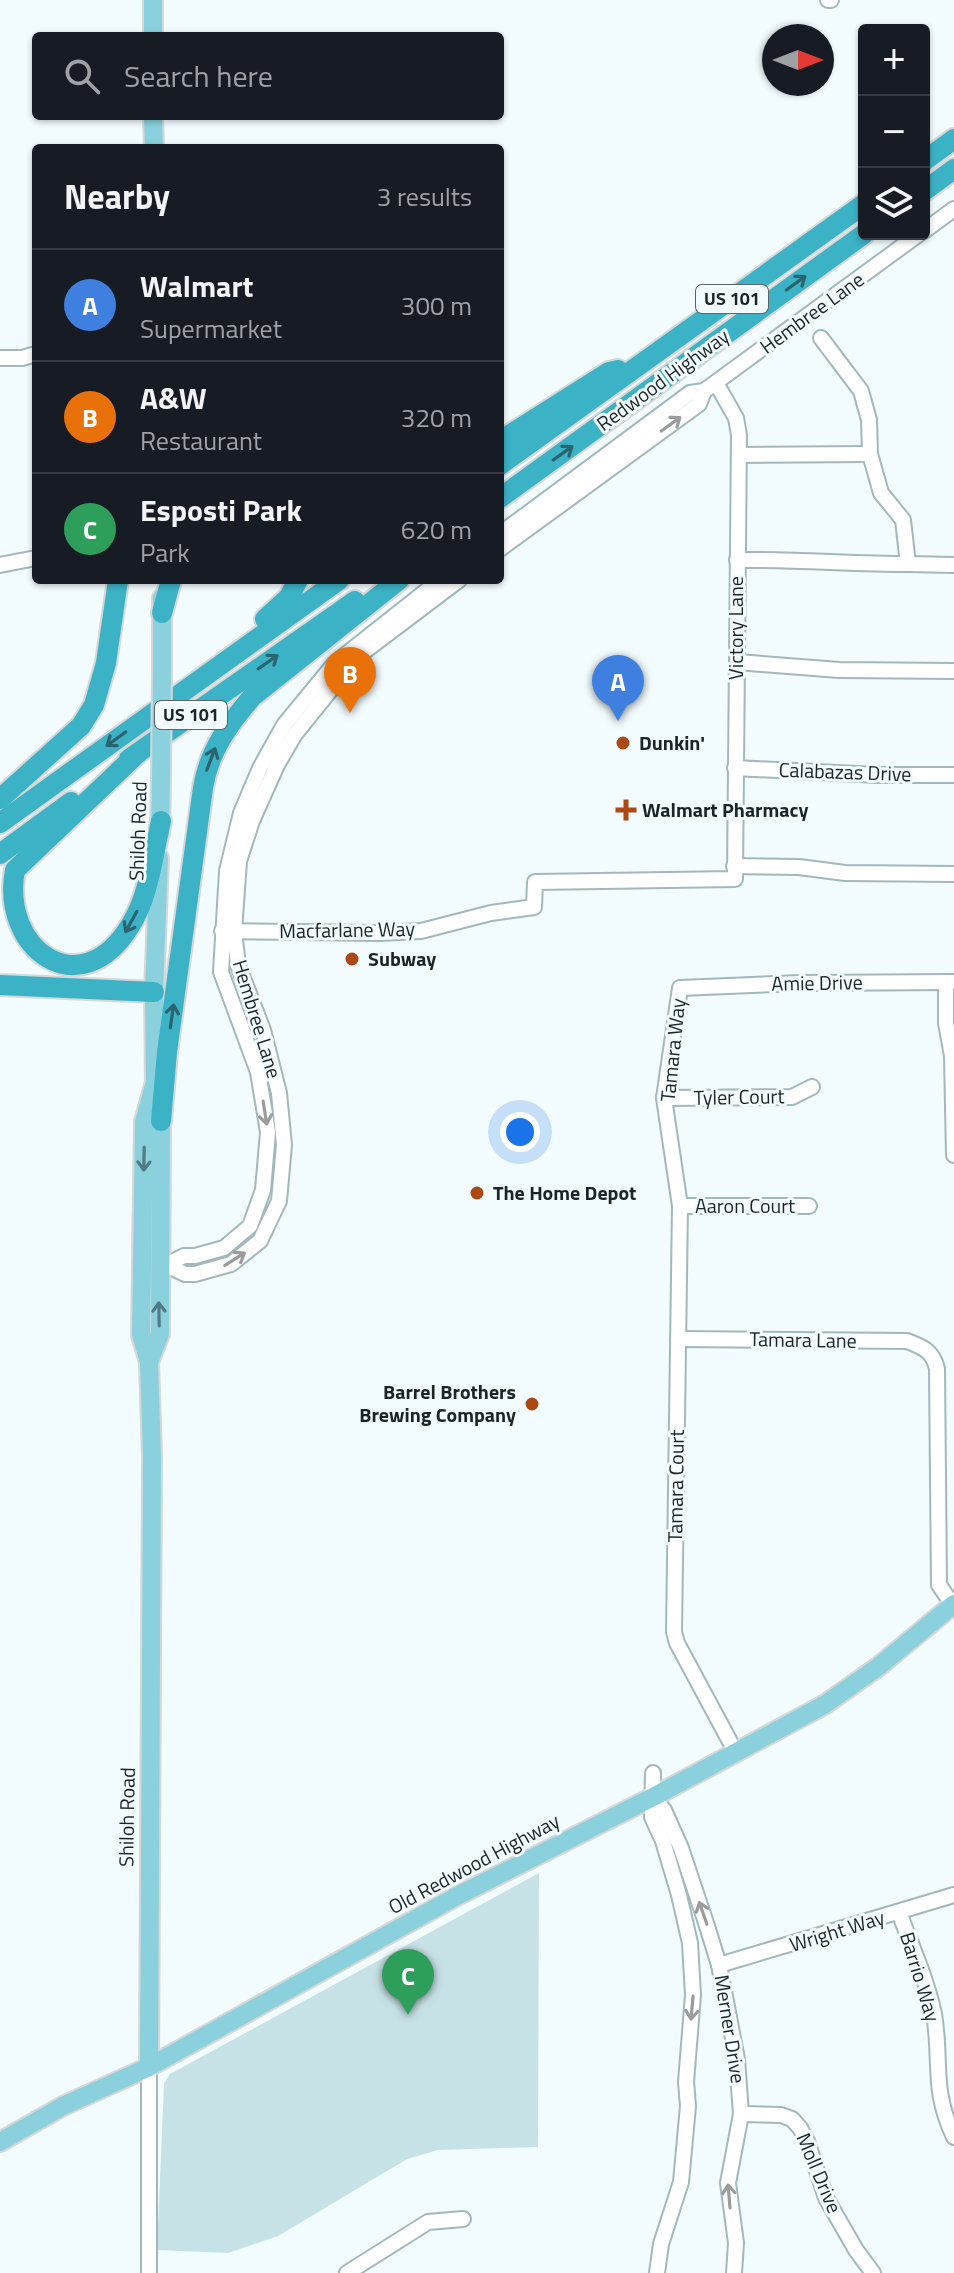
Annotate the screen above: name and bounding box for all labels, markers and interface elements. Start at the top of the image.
north arrow [762,24,834,96]
map controls [858,24,930,240]
button: + [858,24,930,96]
search box [32,32,504,120]
text: Search here [124,53,273,99]
icon: search [60,54,104,98]
button: − [858,96,930,168]
button: layers [858,168,930,240]
text: Nearby [64,170,170,222]
text: 3 results [377,177,472,216]
text: Walmart [140,263,253,309]
street label: Hembree Lane [753,264,870,361]
one-way arrow [785,275,806,292]
road number: US 101 [696,285,768,313]
text: A [82,286,98,325]
text: 300 m [401,286,472,325]
text: Supermarket [140,309,282,348]
street label: Redwood Highway [590,321,736,438]
text: A&W [140,375,207,421]
text: B [82,398,98,437]
text: 320 m [401,398,472,437]
one-way arrow [660,416,681,433]
text: Restaurant [140,421,262,460]
one-way arrow [552,444,573,461]
text: Esposti Park [140,487,302,533]
text: C [83,510,97,549]
text: 620 m [401,510,472,549]
text: Park [140,533,190,572]
street label: Victory Lane [720,576,751,680]
pin: B [324,647,376,713]
one-way arrow [257,654,279,670]
pin: A [592,655,644,721]
road number: US 101 [155,701,227,729]
place label: Dunkin' [639,727,705,758]
one-way arrow [106,731,127,748]
marker: Dunkin' [614,734,632,752]
one-way arrow [205,747,219,772]
street label: Calabazas Drive [778,754,912,789]
street label: Shiloh Road [120,781,155,881]
place label: Walmart Pharmacy [642,794,808,825]
marker: Walmart Pharmacy [617,801,635,819]
one-way arrow [123,910,139,934]
street label: Macfarlane Way [279,913,416,946]
place label: Subway [368,943,436,974]
marker: Subway [343,950,361,968]
street label: Hembree Lane [225,956,290,1082]
street label: Amie Drive [771,966,863,999]
street label: Tamara Way [652,996,693,1103]
one-way arrow [165,1004,180,1029]
street label: Tyler Court [693,1080,785,1113]
one-way arrow [258,1100,273,1126]
your location [500,1112,540,1152]
one-way arrow [136,1145,152,1172]
place label: The Home Depot [493,1177,636,1208]
marker: The Home Depot [468,1184,486,1202]
street label: Aaron Court [695,1190,795,1221]
one-way arrow [224,1250,246,1267]
one-way arrow [152,1301,167,1328]
street label: Tamara Lane [749,1323,857,1356]
place label: Barrel Brothers Brewing Company [359,1376,516,1430]
marker: Barrel Brothers Brewing Company [523,1395,541,1413]
street label: Tamara Court [659,1429,692,1543]
street label: Shiloh Road [110,1767,143,1867]
street label: Old Redwood Highway [382,1805,565,1922]
one-way arrow [694,1901,709,1926]
street label: Wright Way [785,1901,889,1960]
street label: Barrio Way [892,1928,949,2026]
pin: C [382,1949,434,2015]
street label: Merner Drive [707,1972,754,2085]
one-way arrow [684,1994,699,2021]
street label: Moll Drive [789,2128,850,2218]
one-way arrow [721,2183,736,2210]

